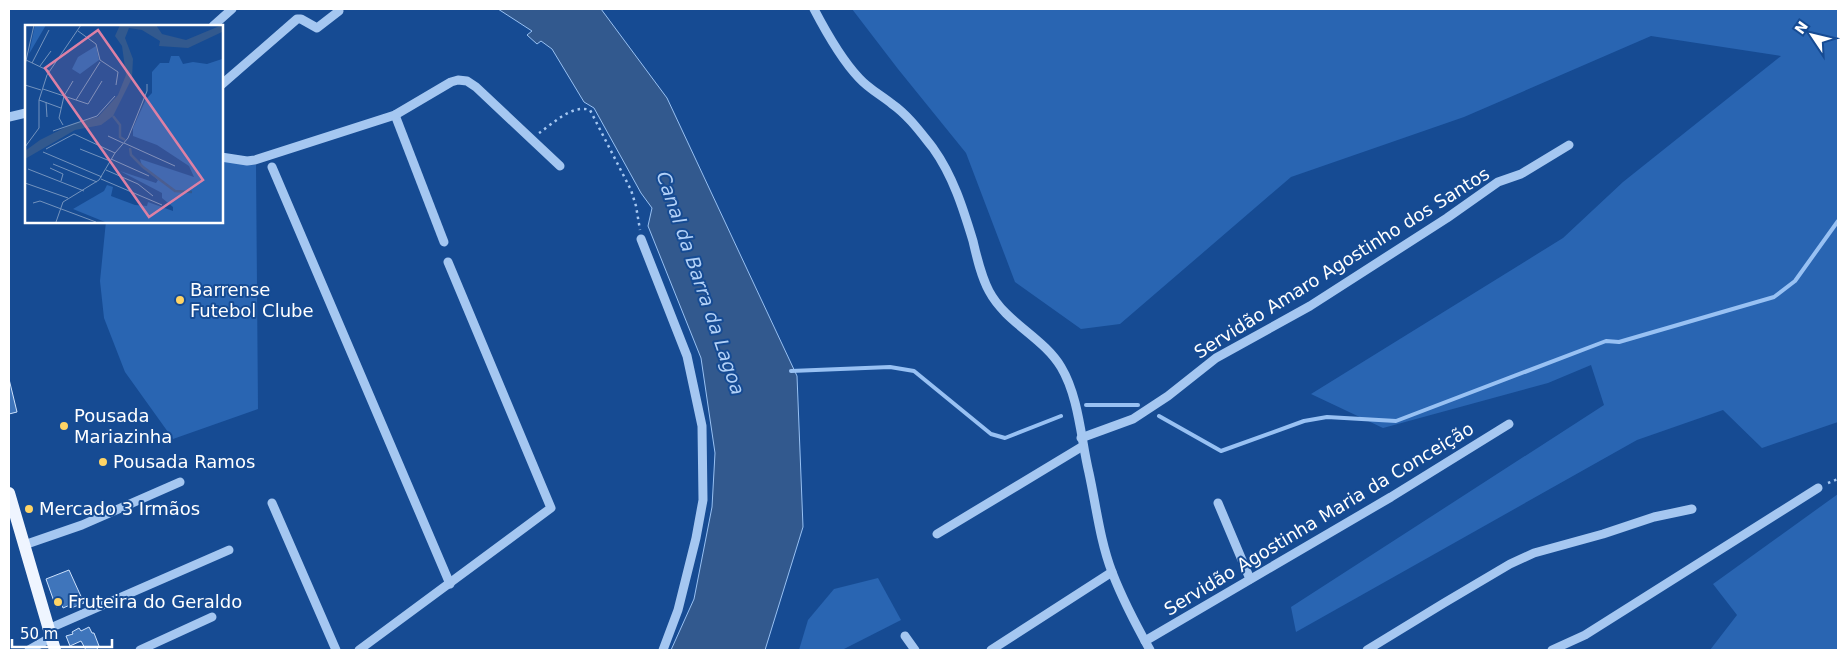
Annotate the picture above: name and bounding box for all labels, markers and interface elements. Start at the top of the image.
north arrow [1787,10,1837,60]
text: N [1791,18,1811,37]
inset map [25,25,222,222]
street label: Servidão Amaro Agostinho dos Santos [1190,163,1493,363]
water label: Canal da Barra da Lagoa [652,168,750,398]
place label: Barrense Futebol Clube [190,279,314,321]
marker: Barrense Futebol Clube [174,294,186,306]
place label: Pousada Mariazinha [74,405,172,447]
street label: Servidão Agostinha Maria da Conceição [1160,418,1477,620]
marker: Pousada Mariazinha [58,420,70,432]
place label: Pousada Ramos [113,451,255,472]
marker: Pousada Ramos [97,456,109,468]
place label: Mercado 3 Irmãos [39,498,200,519]
marker: Mercado 3 Irmãos [23,503,35,515]
place label: Fruteira do Geraldo [68,591,242,612]
marker: Fruteira do Geraldo [52,596,64,608]
scale bar [12,616,112,648]
text: 50 m [20,625,58,643]

